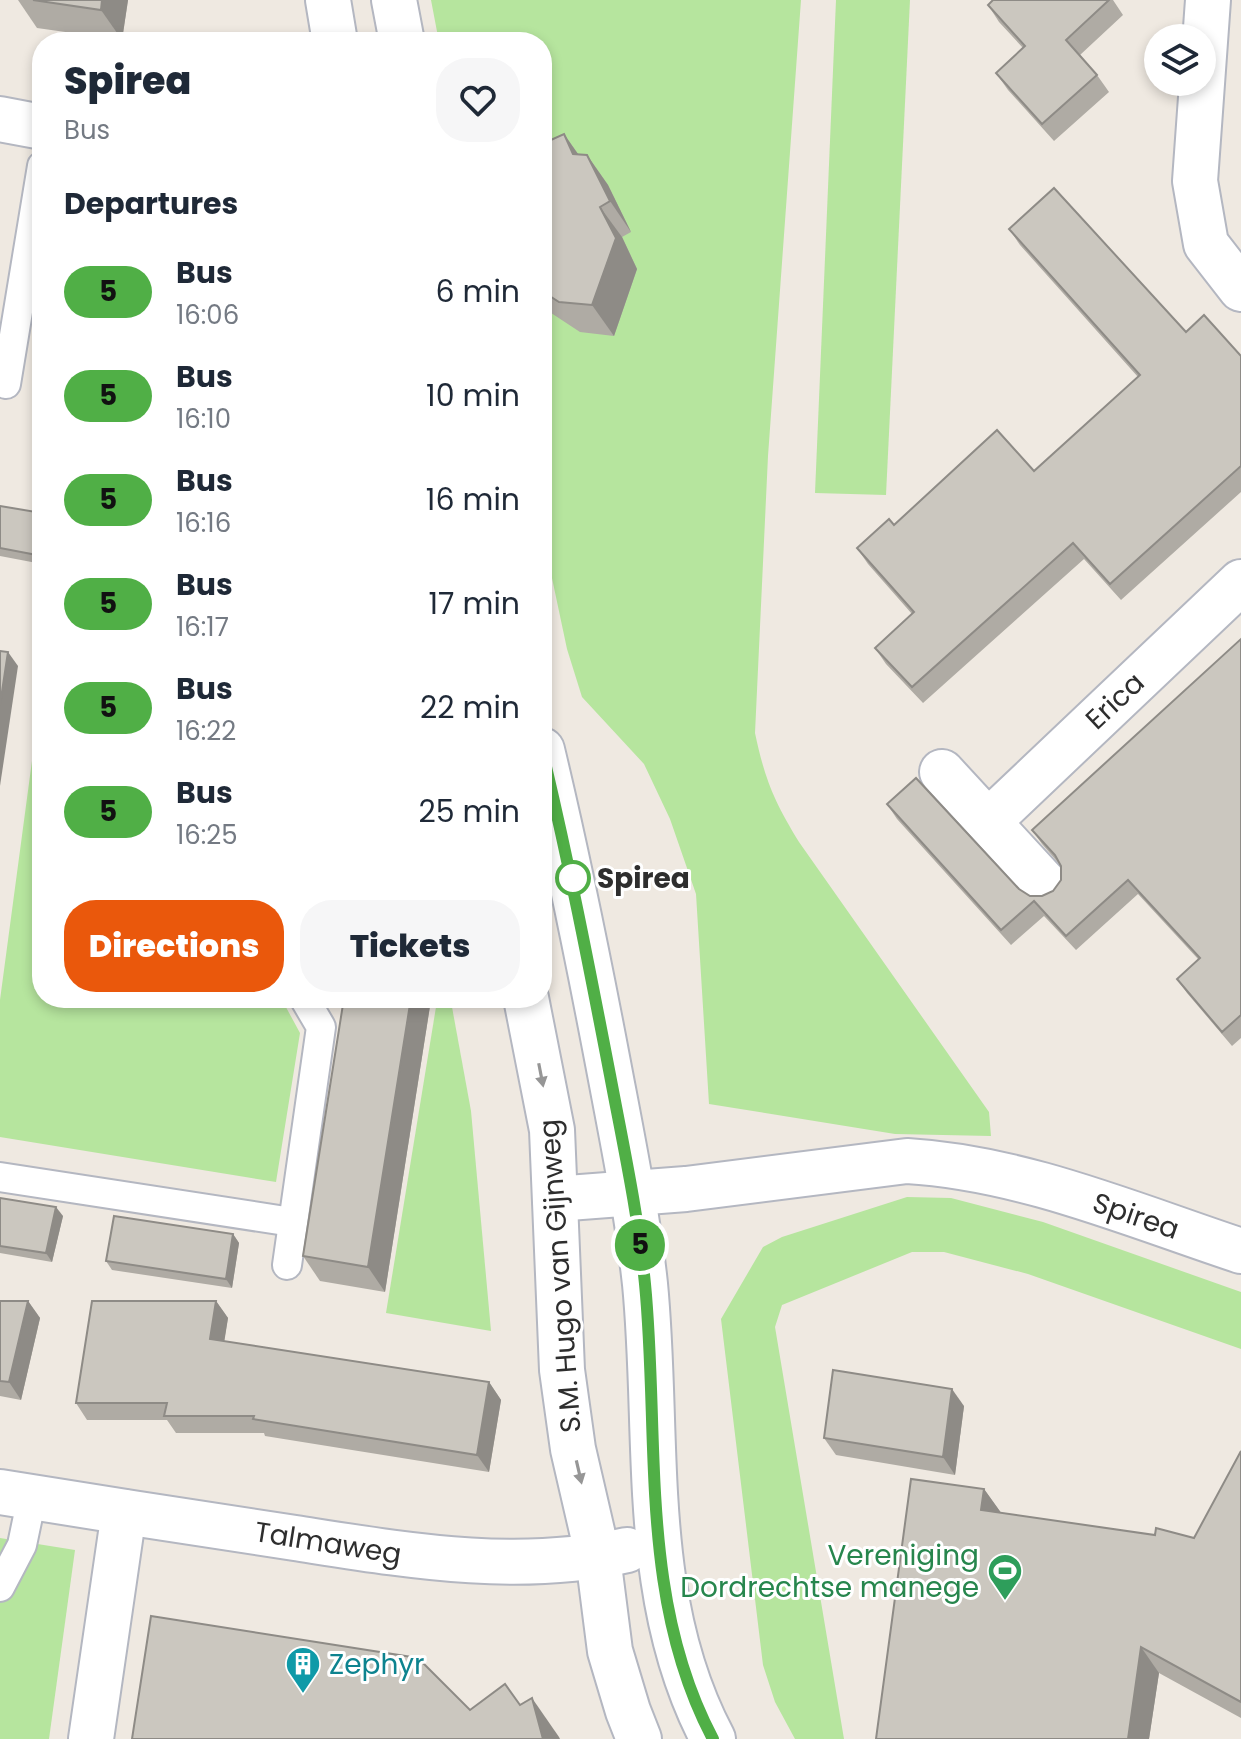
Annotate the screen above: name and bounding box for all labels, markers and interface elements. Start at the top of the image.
map controls [1144,24,1216,96]
button: layers [1144,24,1216,96]
text: Spirea [64,54,191,107]
button: heart [436,58,520,142]
text: Bus [64,112,110,148]
text: Departures [64,182,238,225]
text: Bus [176,251,233,294]
text: 6 min [435,270,520,313]
text: 5 [99,272,117,311]
text: 16:06 [176,297,239,333]
text: Bus [176,355,233,398]
text: 10 min [426,374,520,417]
text: 5 [99,376,117,415]
text: 16:10 [176,401,231,437]
text: Bus [176,459,233,502]
text: 16 min [426,478,520,521]
text: 5 [99,480,117,519]
text: 16:16 [176,505,231,541]
text: Bus [176,563,233,606]
text: 17 min [429,582,520,625]
text: 5 [99,584,117,623]
text: 16:17 [176,609,229,645]
street label: Erica [1077,664,1153,738]
text: Bus [176,667,233,710]
text: 22 min [420,686,520,729]
text: 5 [99,688,117,727]
text: 16:22 [176,713,236,749]
text: Bus [176,771,233,814]
text: 25 min [418,790,520,833]
text: 5 [99,792,117,831]
text: 16:25 [176,817,238,853]
place label: Spirea [597,859,690,898]
marker: Spirea [556,861,590,895]
button: Directions [64,900,284,992]
button: Tickets [300,900,520,992]
one-way arrow [535,1062,548,1087]
street label: S.M. Hugo van Gijnweg [530,1118,590,1434]
street label: Spirea [1088,1183,1184,1249]
line badge: 5 [614,1219,666,1271]
text: 5 [631,1225,649,1264]
one-way arrow [573,1460,585,1485]
street label: Talmaweg [252,1512,404,1574]
place label: Vereniging Dordrechtse manege [680,1536,979,1607]
sports icon: Vereniging Dordrechtse manege [986,1552,1024,1602]
building icon: Zephyr [284,1645,322,1695]
place label: Zephyr [329,1645,425,1684]

